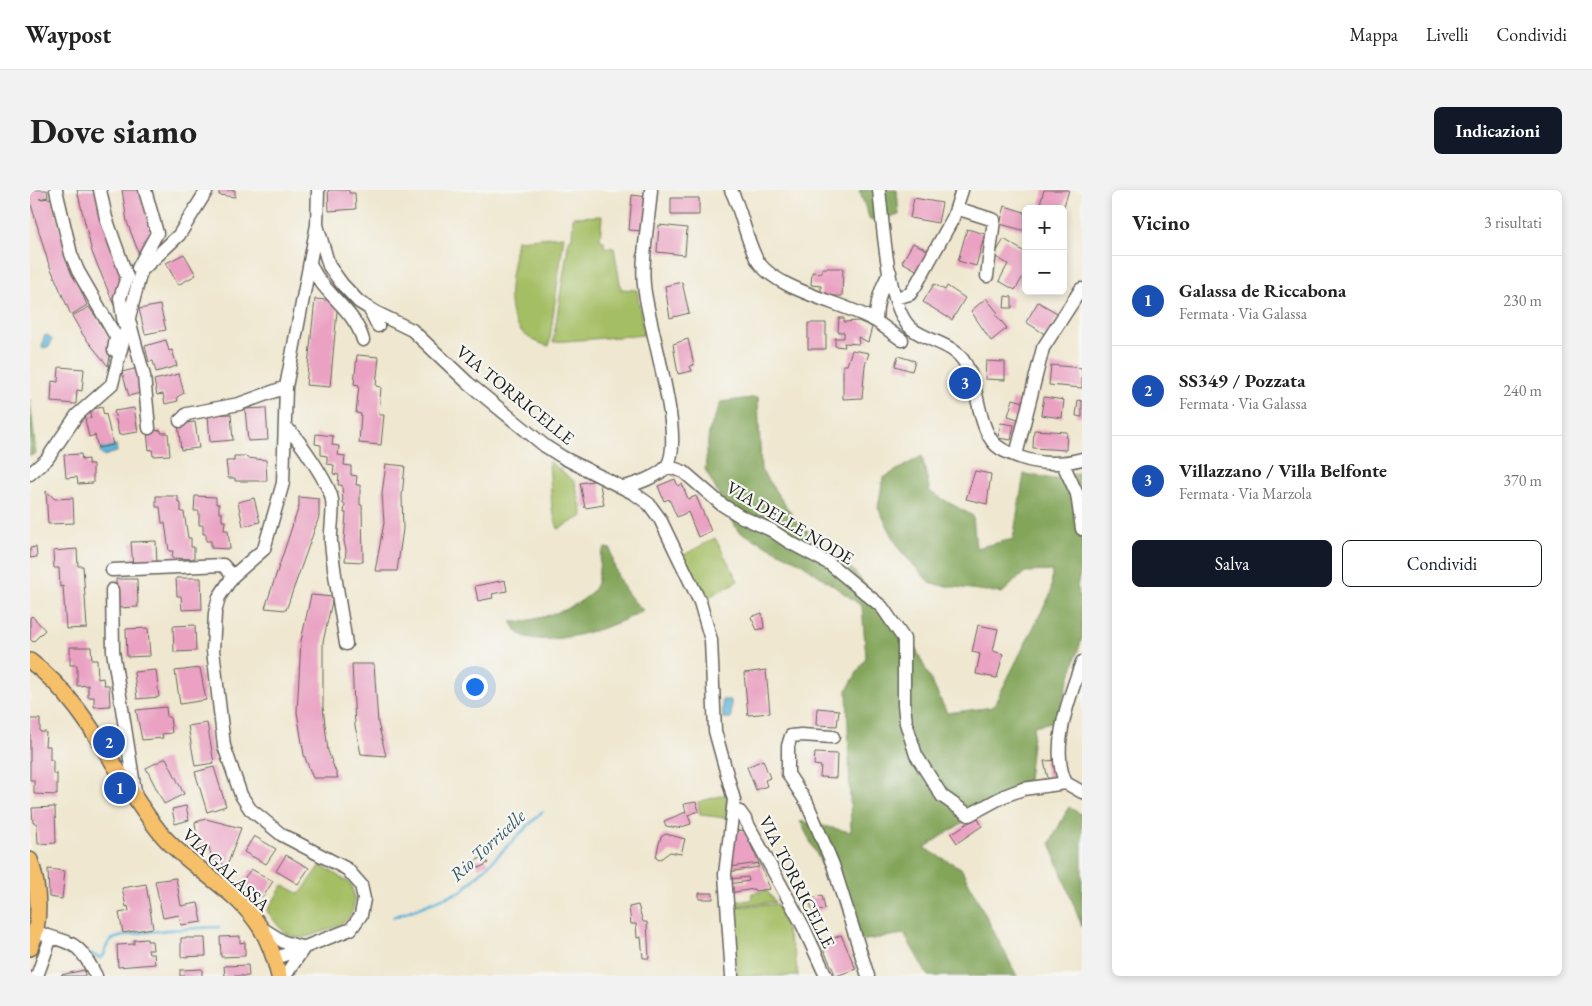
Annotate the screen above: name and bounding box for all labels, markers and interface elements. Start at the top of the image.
text: Waypost [25,19,111,50]
text: Mappa [1349,23,1398,46]
text: Livelli [1426,23,1468,46]
text: Condividi [1496,23,1567,46]
button: Indicazioni [1434,107,1562,154]
text: Dove siamo [30,108,197,153]
map controls [1022,205,1067,295]
button: + [1022,205,1067,250]
text: Vicino [1132,209,1190,236]
text: 3 risultati [1484,212,1542,233]
button: − [1022,250,1067,295]
text: Galassa de Riccabona [1179,278,1346,303]
text: 1 [1144,290,1152,311]
text: 230 m [1503,290,1542,311]
text: Fermata · Via Galassa [1179,303,1307,324]
street label: VIA TORRICELLE [451,340,579,449]
pin: 3 [949,364,981,402]
text: SS349 / Pozzata [1179,368,1306,393]
text: 2 [1144,380,1152,401]
text: 240 m [1503,380,1542,401]
text: Fermata · Via Galassa [1179,393,1307,414]
text: Villazzano / Villa Belfonte [1179,458,1387,483]
text: 3 [1144,470,1152,491]
text: 370 m [1503,470,1542,491]
street label: VIA DELLE NODE [722,476,858,570]
text: Fermata · Via Marzola [1179,483,1312,504]
button: Salva [1132,540,1332,587]
button: Condividi [1342,540,1542,587]
your location [462,674,488,700]
pin: 2 [93,723,125,761]
pin: 1 [104,769,136,807]
water label: Rio Torricelle [444,803,531,887]
street label: VIA TORRICELLE [754,812,841,952]
street label: VIA GALASSA [178,823,276,917]

